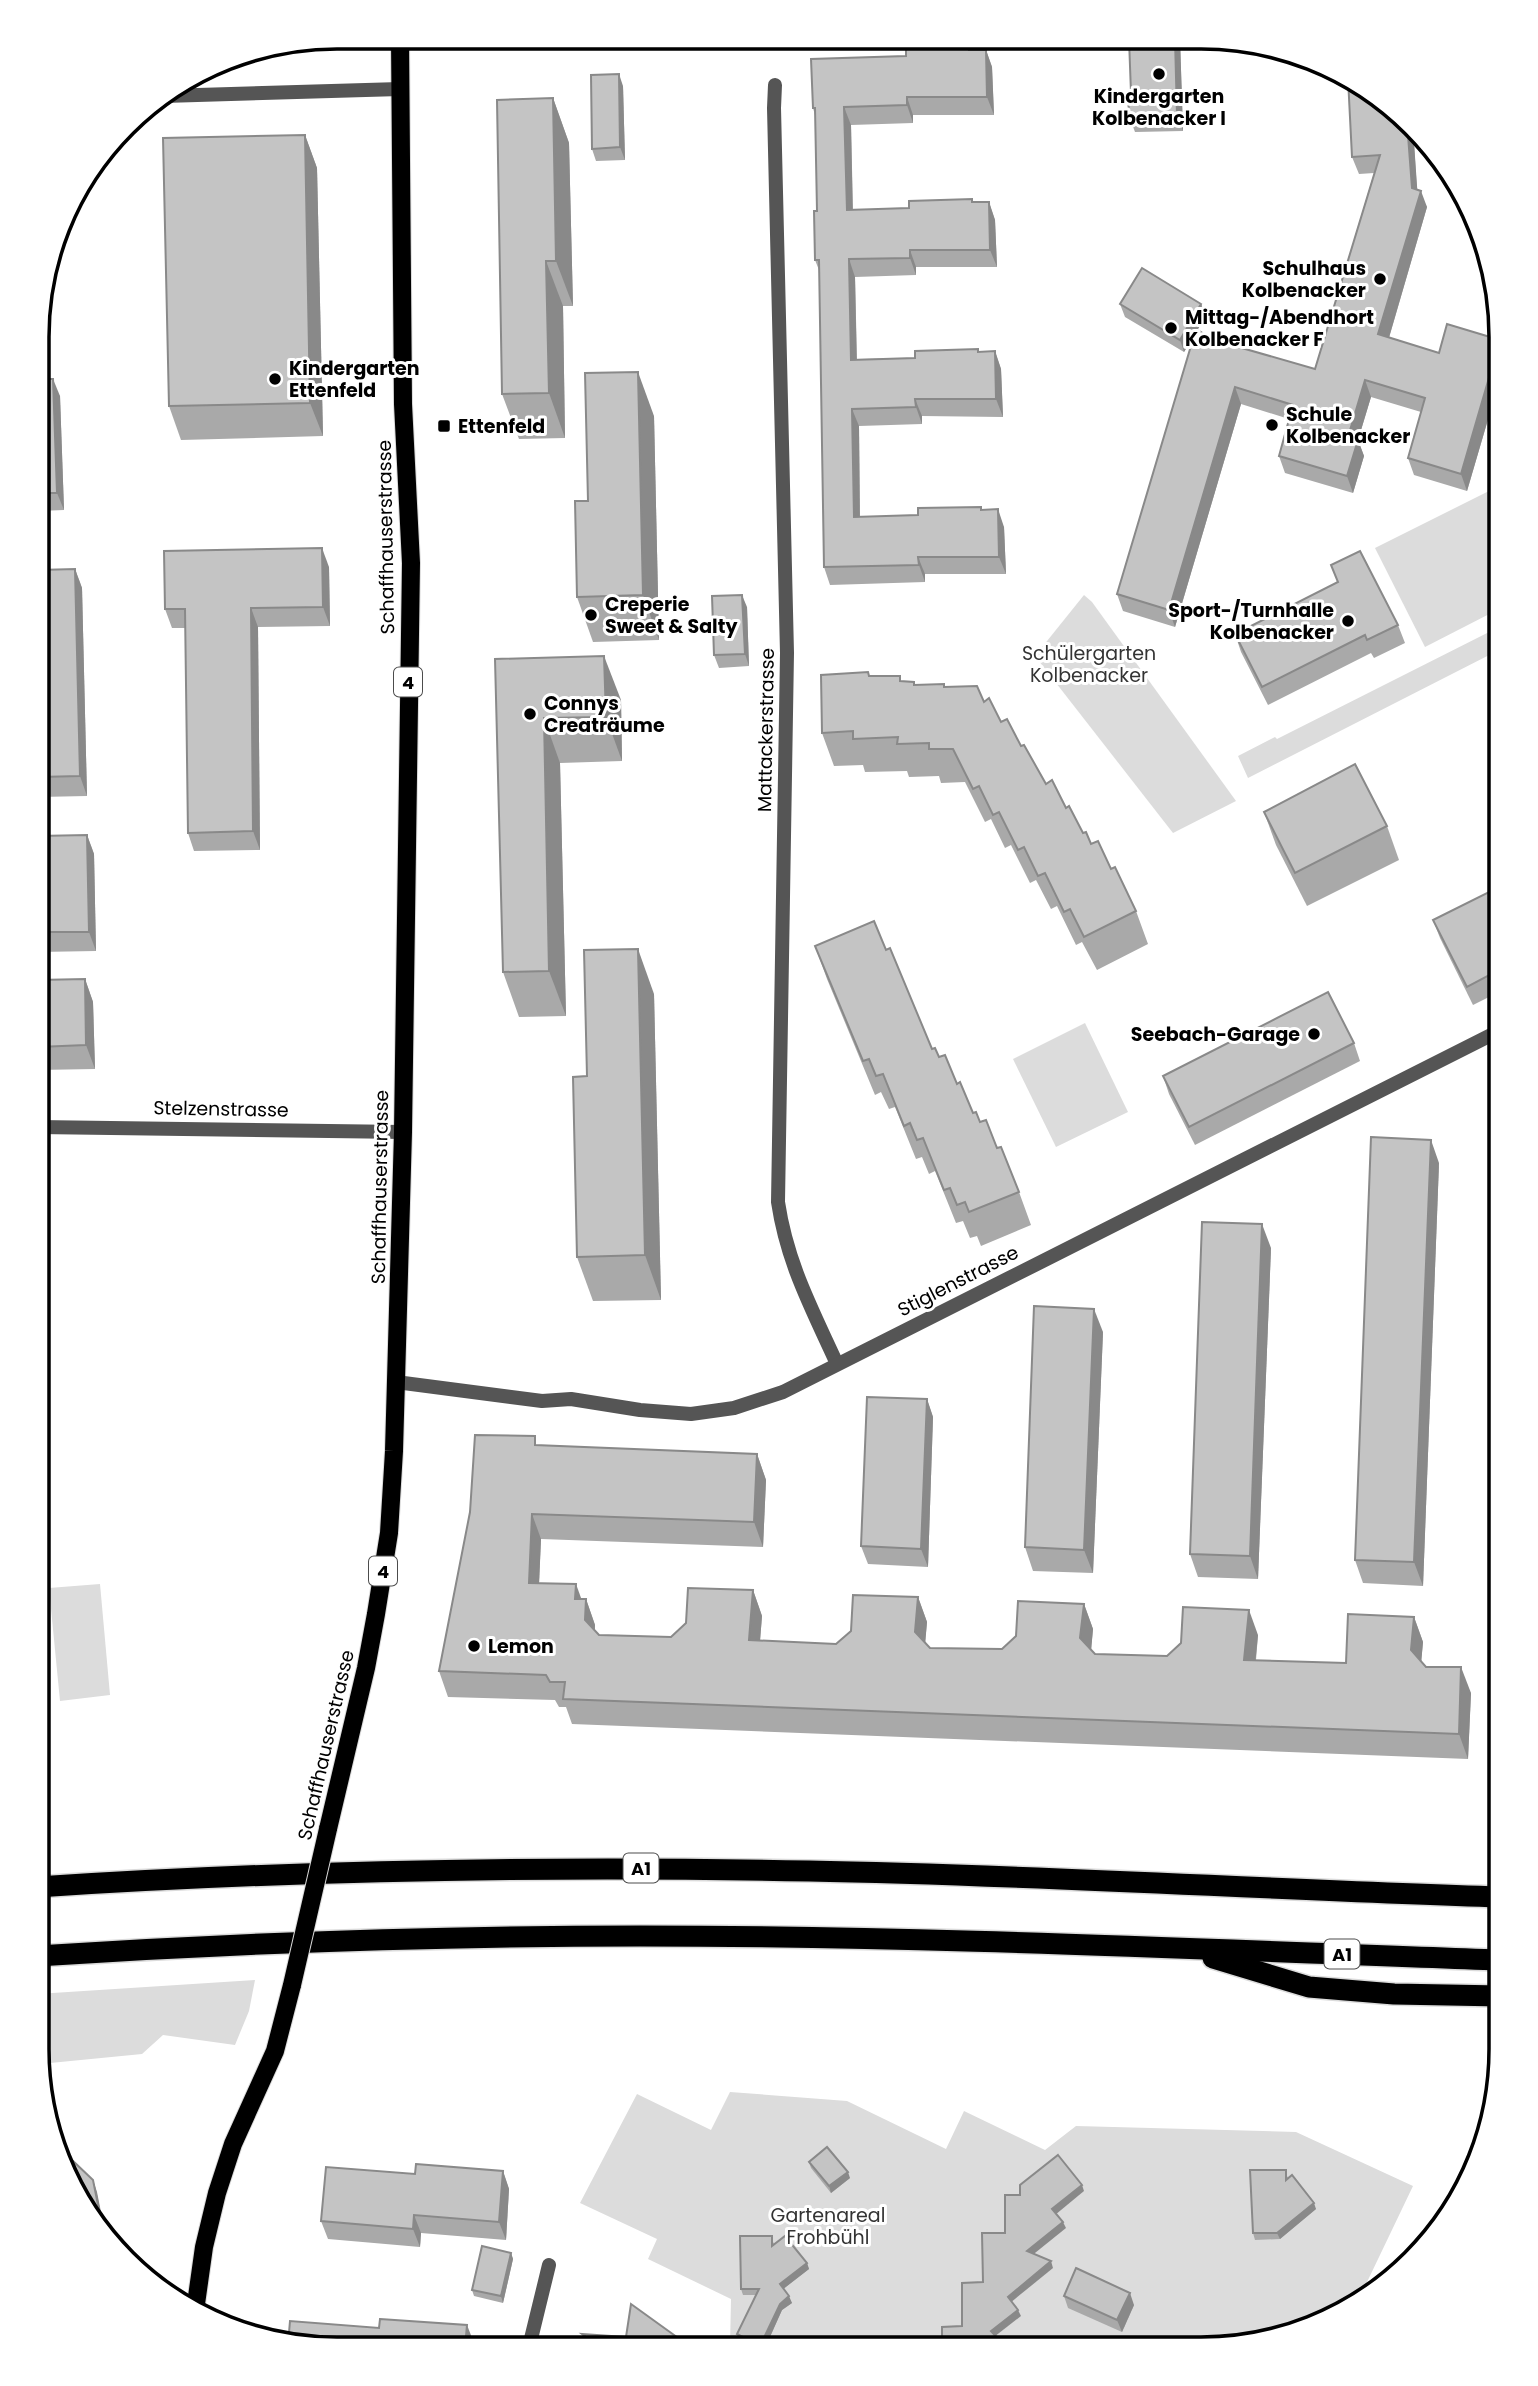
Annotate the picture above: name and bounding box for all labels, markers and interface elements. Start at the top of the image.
marker: Kindergarten Kolbenacker I [1151,66,1167,82]
place label: Kindergarten Kolbenacker I [1092,83,1226,132]
place label: Schulhaus Kolbenacker [1242,255,1366,304]
marker: Schulhaus Kolbenacker [1372,271,1388,287]
place label: Mittag-/Abendhort Kolbenacker F [1185,304,1374,353]
marker: Mittag-/Abendhort Kolbenacker F [1163,320,1179,336]
place label: Kindergarten Ettenfeld [289,355,420,404]
marker: Kindergarten Ettenfeld [267,371,283,387]
place label: Schule Kolbenacker [1286,401,1410,450]
place label: Ettenfeld [458,413,545,440]
marker: Schule Kolbenacker [1264,417,1280,433]
marker: Ettenfeld [436,418,452,434]
street label: Schaffhauserstrasse [371,440,401,634]
place label: Creperie Sweet & Salty [605,591,738,640]
place label: Sport-/Turnhalle Kolbenacker [1168,597,1334,646]
marker: Creperie Sweet & Salty [583,607,599,623]
marker: Sport-/Turnhalle Kolbenacker [1340,613,1356,629]
park label: Schülergarten Kolbenacker [1022,640,1156,689]
street label: Mattackerstrasse [751,648,781,812]
road number: 4 [394,668,422,696]
place label: Connys Creaträume [544,690,665,739]
marker: Connys Creaträume [522,706,538,722]
place label: Seebach-Garage [1131,1021,1300,1048]
marker: Seebach-Garage [1306,1026,1322,1042]
street label: Schaffhauserstrasse [365,1090,395,1284]
street label: Stelzenstrasse [153,1094,289,1124]
street label: Stiglenstrasse [893,1239,1023,1323]
road number: 4 [369,1556,397,1586]
place label: Lemon [488,1633,554,1660]
marker: Lemon [466,1638,482,1654]
street label: Schaffhauserstrasse [291,1647,361,1843]
road number: A1 [624,1854,658,1882]
road number: A1 [1324,1940,1360,1968]
park label: Gartenareal Frohbühl [771,2202,885,2251]

